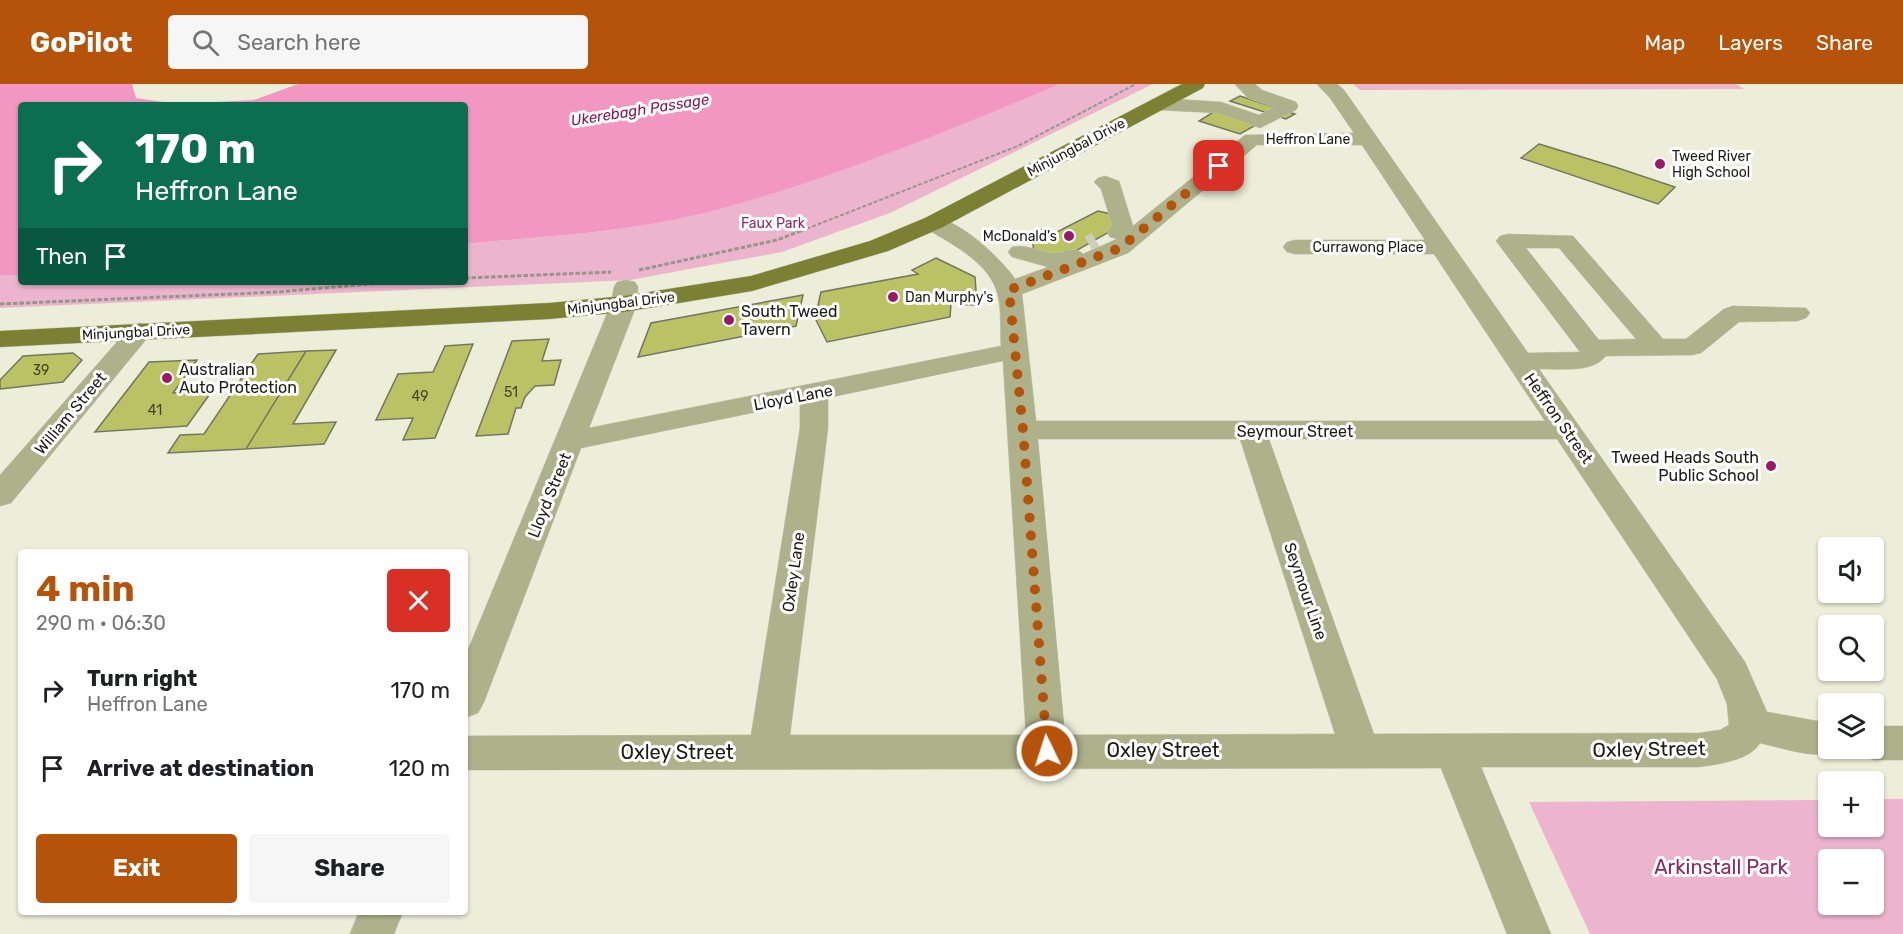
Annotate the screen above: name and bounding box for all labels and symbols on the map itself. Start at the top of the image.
water label: Ukerebagh Passage [570,90,711,130]
street label: Minjungbal Drive [1024,114,1128,180]
street label: Heffron Lane [1266,131,1350,148]
pin [1193,140,1244,191]
place label: Tweed River High School [1672,148,1751,181]
marker: Tweed River High School [1653,157,1667,171]
park label: Faux Park [741,215,806,232]
place label: McDonald's [983,228,1057,245]
marker: McDonald's [1062,229,1076,243]
street label: Currawong Place [1312,239,1424,256]
street label: Minjungbal Drive [566,288,676,319]
place label: Dan Murphy's [905,289,993,306]
marker: Dan Murphy's [886,290,900,304]
place label: South Tweed Tavern [741,302,837,339]
marker: South Tweed Tavern [722,313,736,327]
street label: Minjungbal Drive [81,321,191,344]
place label: Australian Auto Protection [179,360,297,397]
house number: 39 [33,362,49,379]
street label: William Street [30,368,110,458]
street label: Heffron Street [1520,369,1597,467]
marker: Australian Auto Protection [160,371,174,385]
street label: Lloyd Lane [752,381,834,414]
house number: 51 [504,384,518,401]
house number: 49 [412,388,428,405]
house number: 41 [148,402,162,419]
street label: Seymour Street [1237,422,1353,441]
place label: Tweed Heads South Public School [1611,448,1759,485]
street label: Lloyd Street [524,450,575,540]
marker: Tweed Heads South Public School [1764,459,1778,473]
street label: Oxley Lane [778,531,809,613]
street label: Seymour Line [1280,540,1331,642]
position arrow [1015,719,1079,783]
street label: Oxley Street [1592,736,1706,762]
street label: Oxley Street [1106,738,1220,762]
street label: Oxley Street [620,740,734,764]
park label: Arkinstall Park [1654,855,1788,879]

